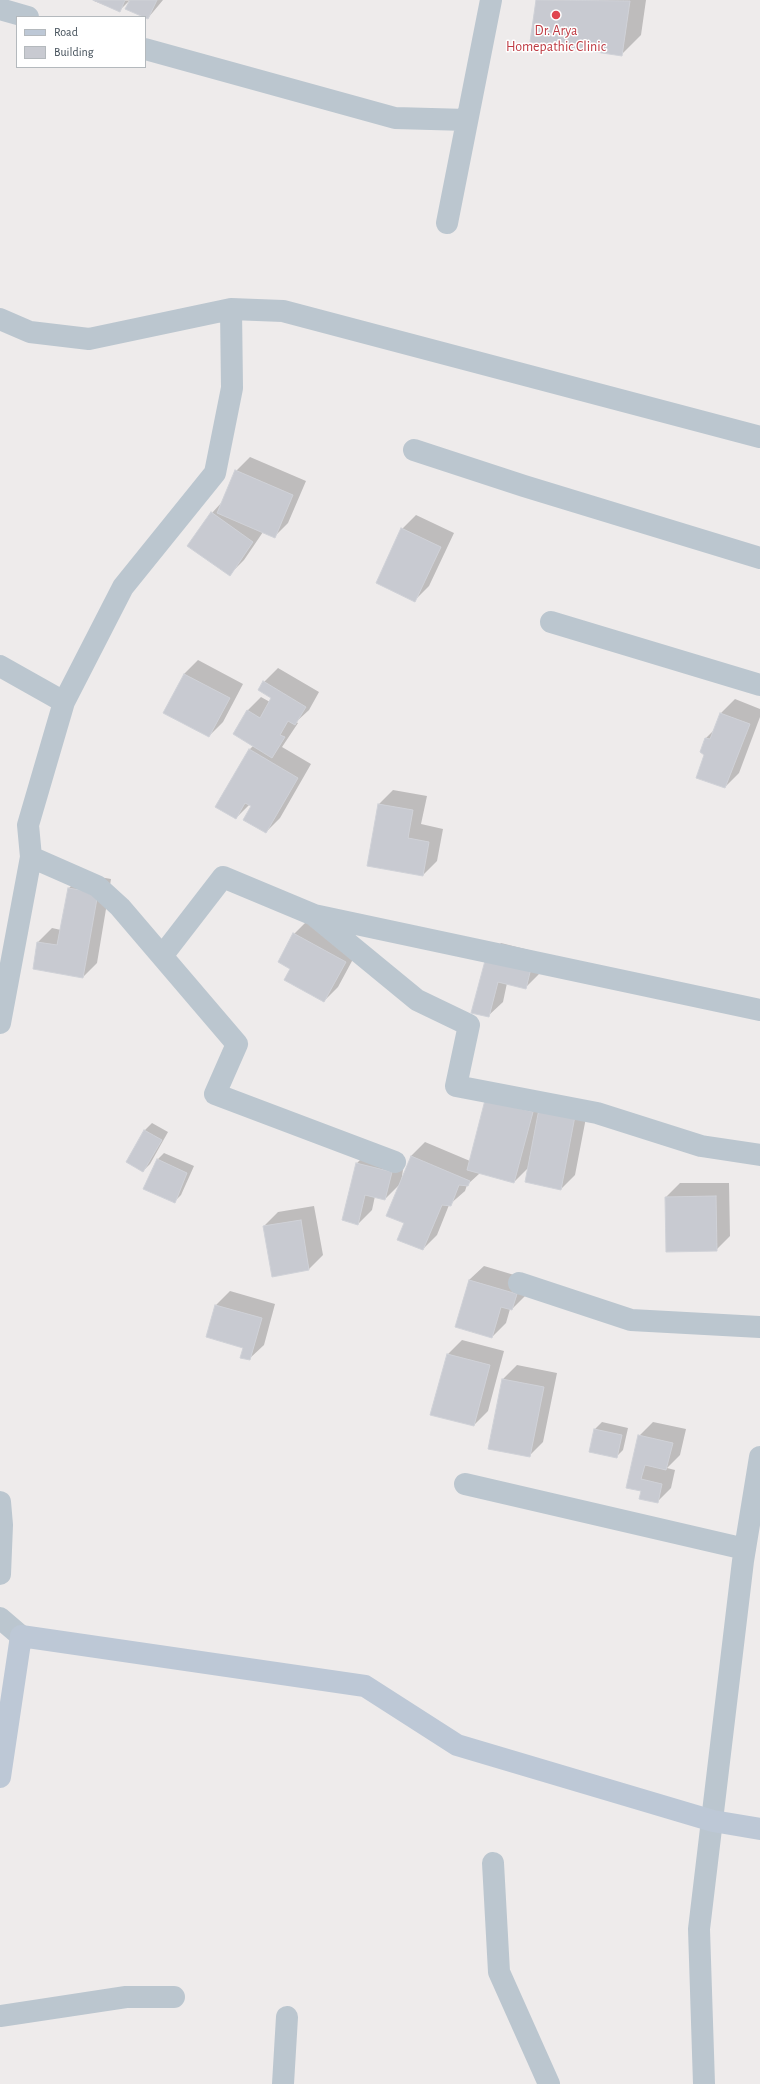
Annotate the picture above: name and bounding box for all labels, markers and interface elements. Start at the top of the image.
marker: Dr. Arya Homepathic Clinic [550,9,562,21]
legend [16,16,146,68]
place label: Dr. Arya Homepathic Clinic [506,23,606,56]
text: Road [54,26,78,38]
text: Building [54,46,94,58]

